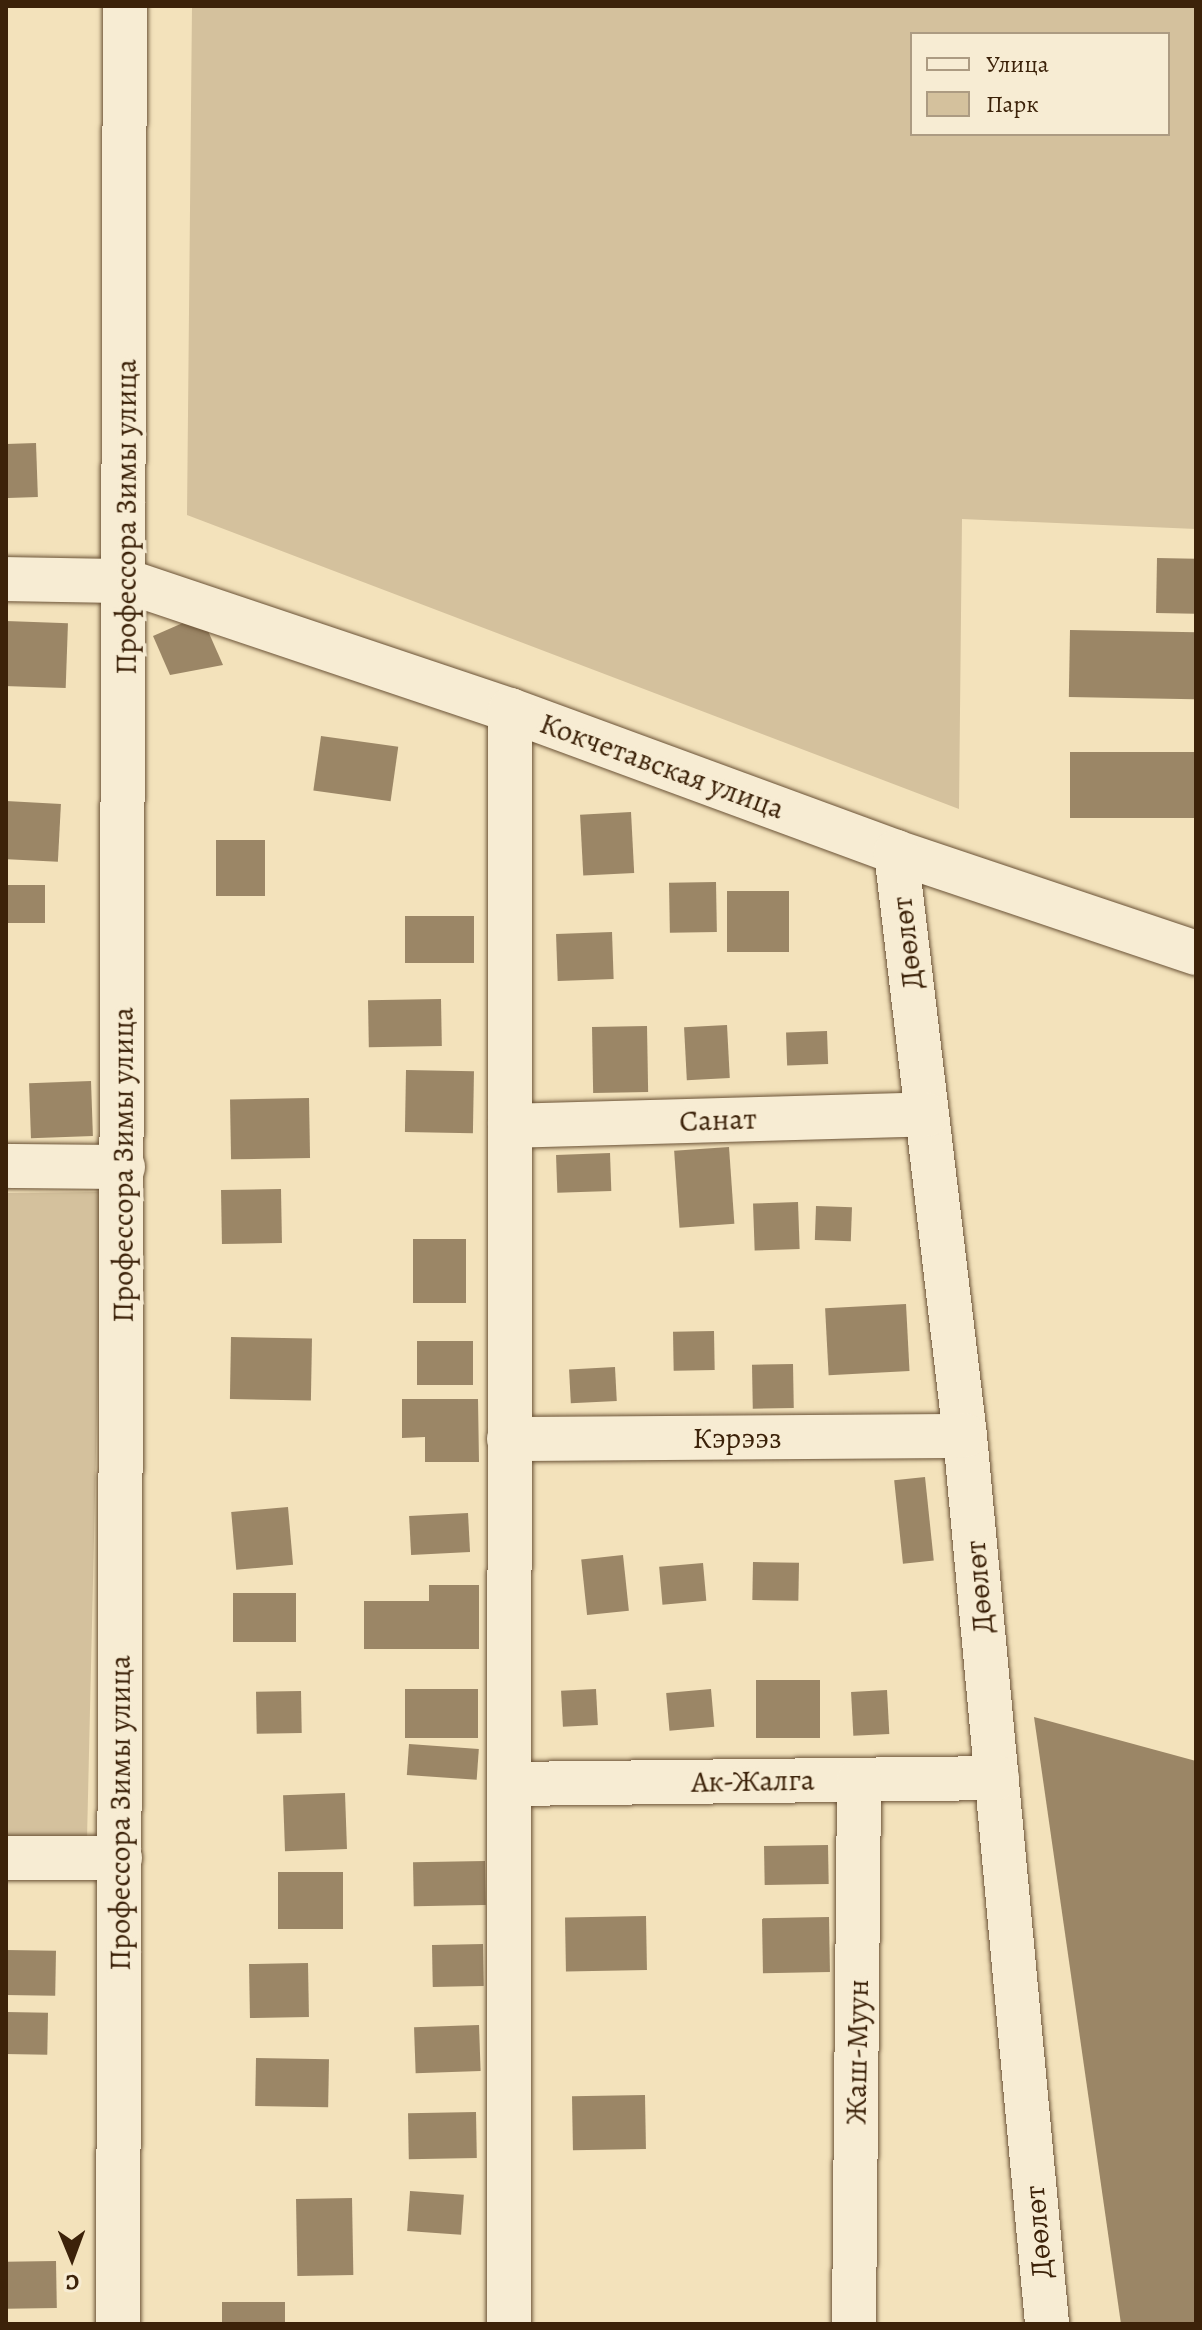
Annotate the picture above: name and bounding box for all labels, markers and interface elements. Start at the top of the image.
legend [910,32,1170,136]
text: Улица [986,48,1049,80]
text: Парк [986,88,1039,120]
street label: Профессора Зимы улица [108,359,144,675]
street label: Кокчетавская улица [535,705,789,827]
street label: Дөөлөт [883,895,931,991]
street label: Профессора Зимы улица [105,1007,141,1323]
street label: Санат [679,1101,757,1139]
street label: Кэрээз [692,1420,782,1456]
street label: Дөөлөт [957,1539,1001,1635]
street label: Профессора Зимы улица [102,1655,138,1971]
street label: Ак-Жалга [691,1762,815,1800]
street label: Жаш-Муун [838,1979,876,2125]
street label: Дөөлөт [1016,2184,1060,2280]
north arrow [32,2218,112,2298]
text: С [65,2267,79,2297]

